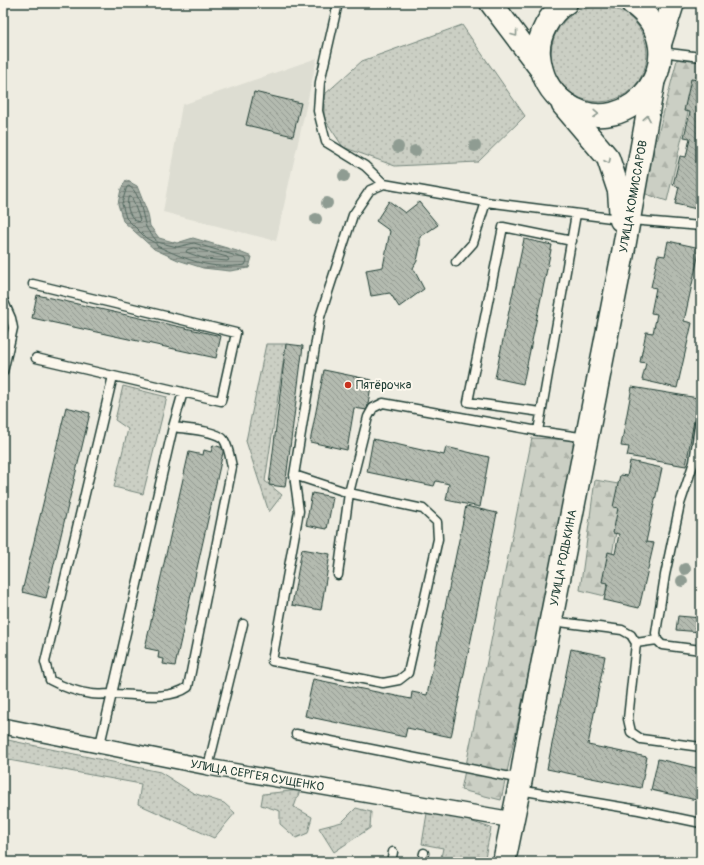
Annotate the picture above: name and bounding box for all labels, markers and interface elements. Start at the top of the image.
one-way arrow [510,30,517,37]
one-way arrow [593,110,599,118]
one-way arrow [642,115,650,121]
street label: УЛИЦА КОМИССАРОВ [616,139,650,254]
one-way arrow [603,156,611,164]
place label: Пятёрочка [356,378,412,393]
marker: Пятёрочка [343,380,353,390]
street label: УЛИЦА РОДЬКИНА [546,508,580,607]
street label: УЛИЦА СЕРГЕЯ СУЩЕНКО [189,756,326,795]

